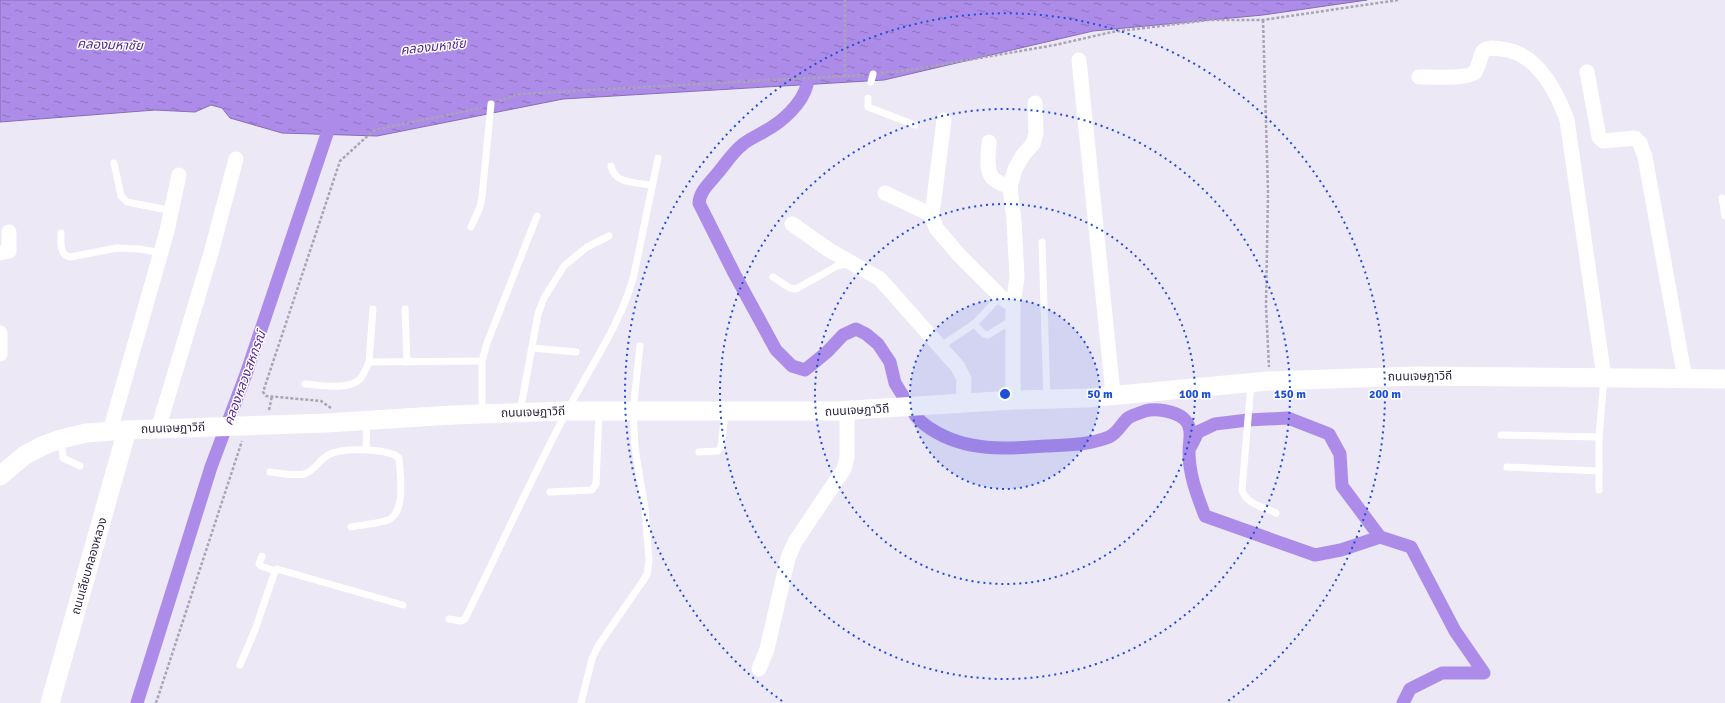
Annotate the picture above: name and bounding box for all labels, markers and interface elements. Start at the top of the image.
water label: คลองมหาชัย [400,35,468,58]
water label: คลองมหาชัย [77,36,144,54]
water label: คลองหลวงสหกรณ์ [220,326,270,428]
street label: ถนนเจษฎาวิถี [1388,368,1452,385]
centre of rings [998,387,1012,401]
text: 50 m [1087,387,1113,402]
text: 100 m [1179,387,1211,402]
text: 150 m [1274,387,1306,402]
text: 200 m [1369,387,1401,402]
street label: ถนนเจษฎาวิถี [824,401,890,420]
street label: ถนนเจษฎาวิถี [501,404,565,421]
street label: ถนนเจษฎาวิถี [141,420,205,437]
street label: ถนนเลียบคลองหลวง [68,516,111,616]

